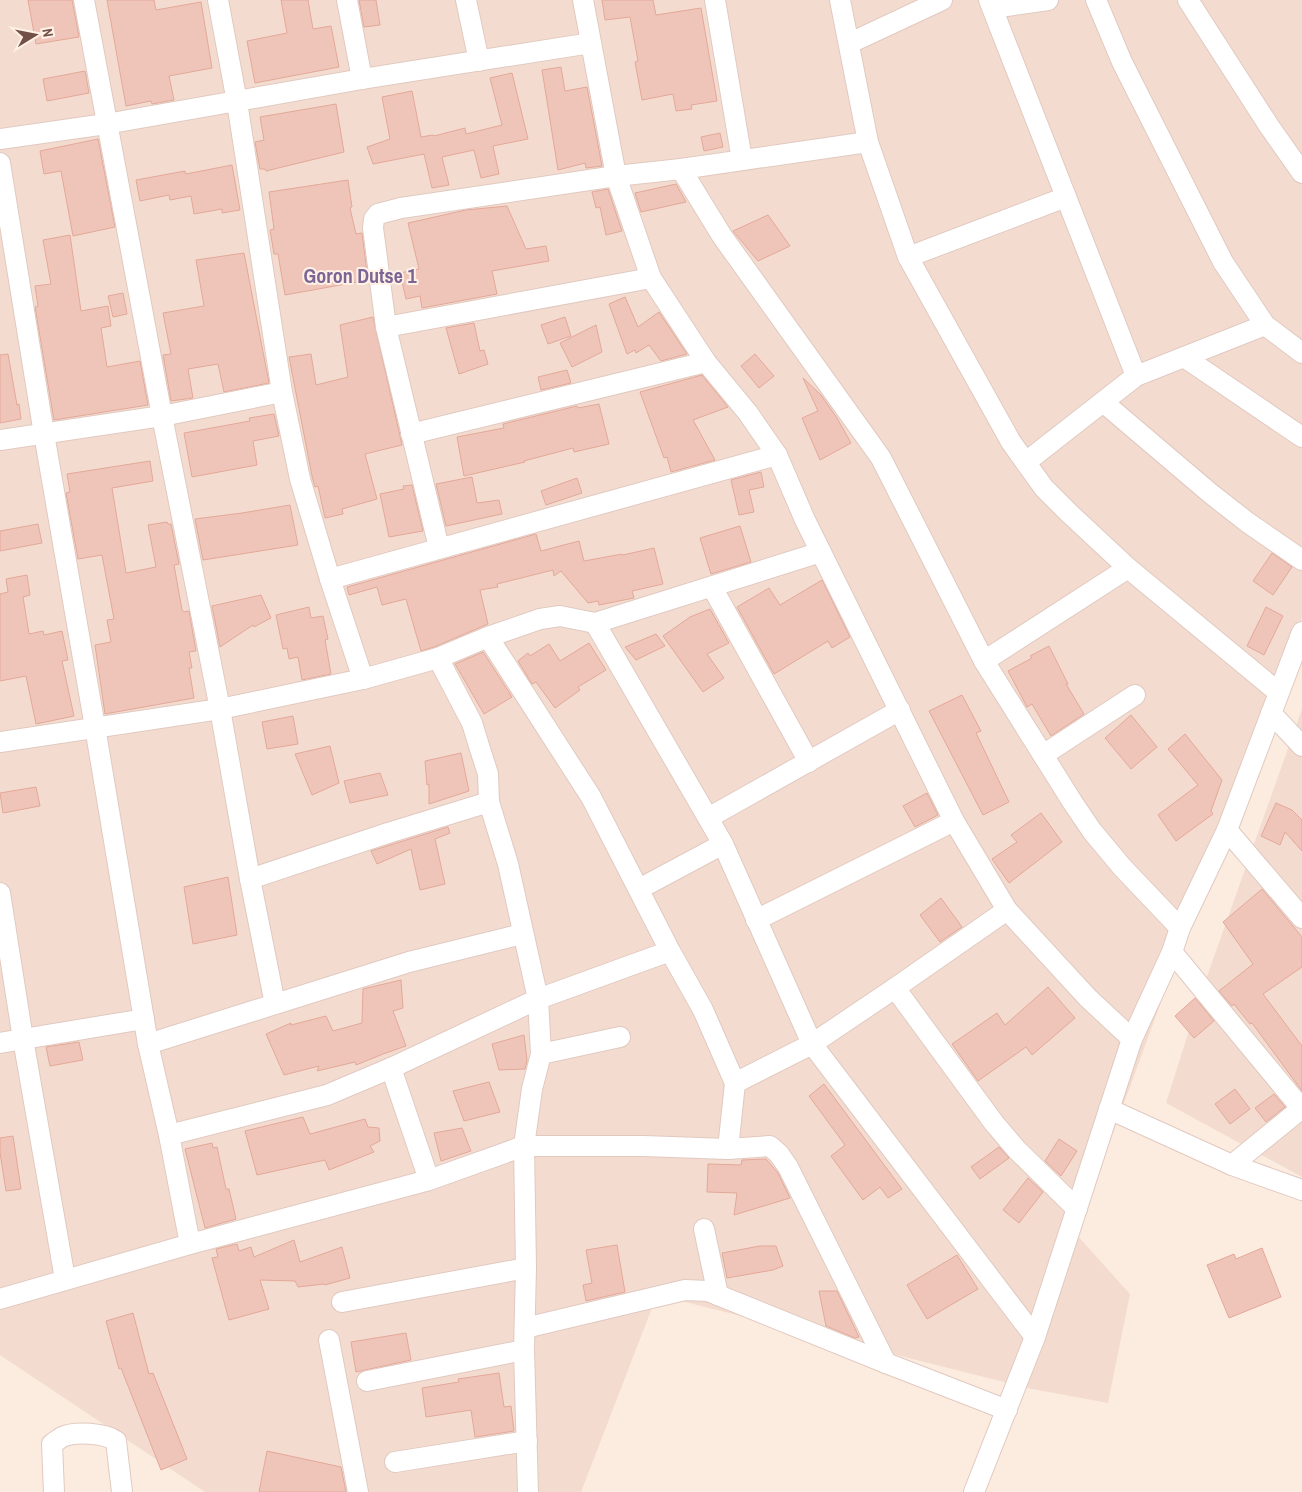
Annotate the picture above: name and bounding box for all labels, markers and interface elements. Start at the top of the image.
north arrow [10,10,60,60]
text: N [38,27,57,38]
district label: Goron Dutse 1 [304,262,417,289]

